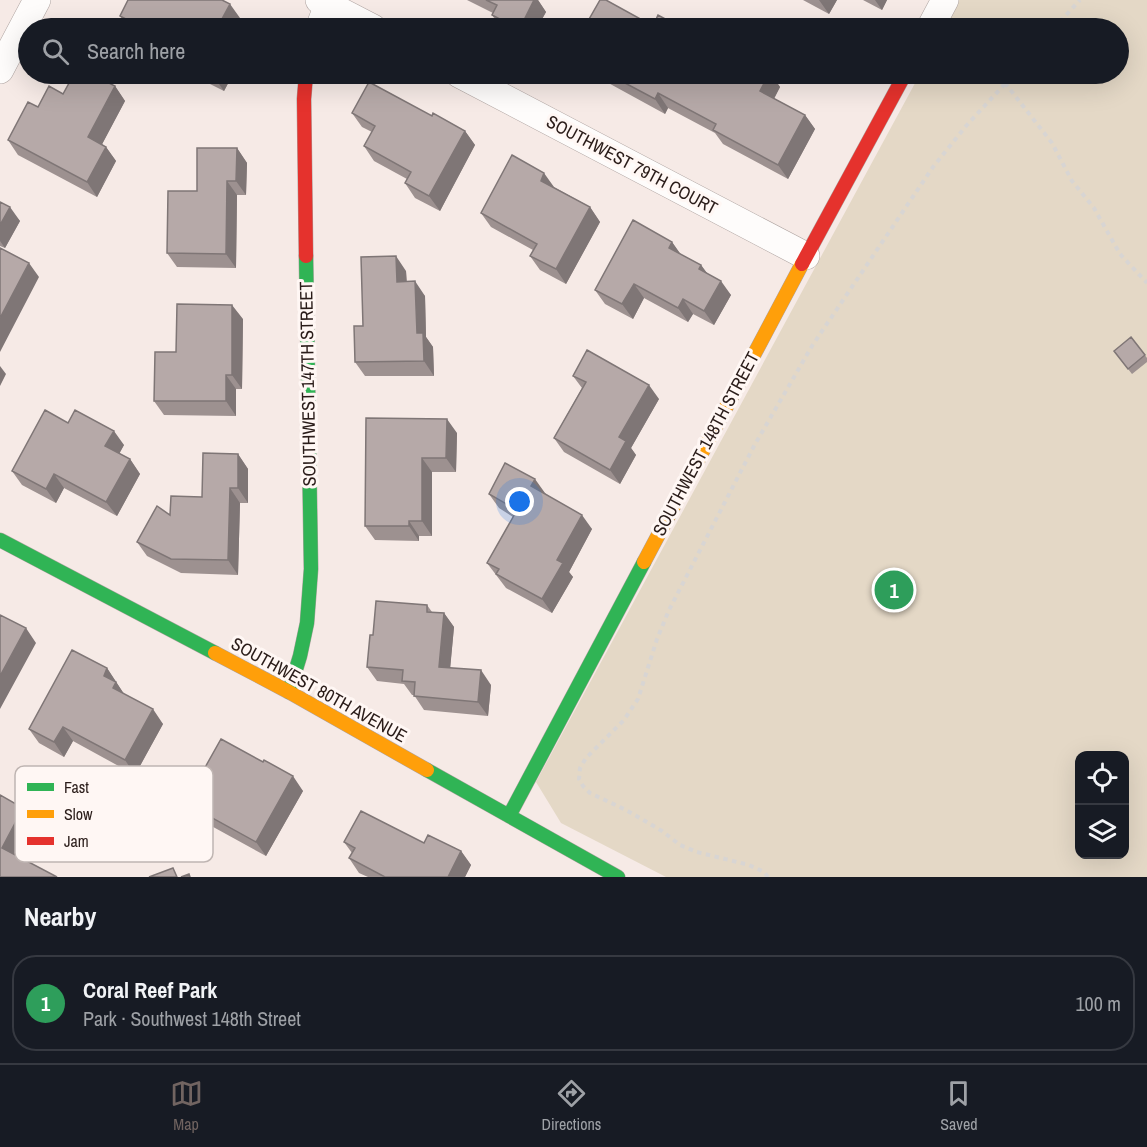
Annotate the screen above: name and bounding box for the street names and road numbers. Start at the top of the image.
street label: SOUTHWEST 79TH COURT [542,109,722,220]
street label: SOUTHWEST 147TH STREET [293,281,322,487]
street label: SOUTHWEST 148TH STREET [646,347,765,540]
street label: SOUTHWEST 80TH AVENUE [227,631,412,748]

